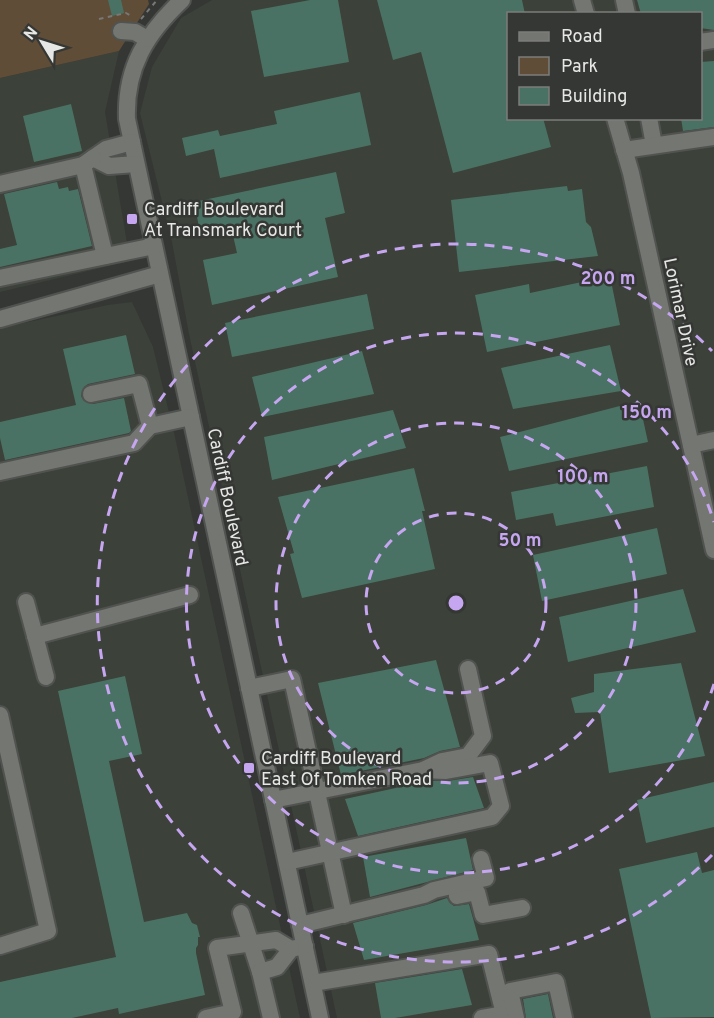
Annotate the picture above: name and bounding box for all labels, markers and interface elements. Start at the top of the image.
north arrow [12,12,72,72]
legend [507,12,702,120]
text: N [20,23,43,45]
text: Road [561,26,603,49]
text: Park [561,56,598,79]
text: Building [561,86,627,109]
place label: Cardiff Boulevard At Transmark Court [144,199,302,243]
marker: Cardiff Boulevard At Transmark Court [125,212,139,226]
street label: Lorimar Drive [657,256,702,369]
text: 200 m [580,268,636,291]
text: 150 m [622,402,672,425]
street label: Cardiff Boulevard [201,426,252,568]
text: 100 m [557,466,609,489]
text: 50 m [498,530,542,553]
centre of rings [446,593,466,613]
place label: Cardiff Boulevard East Of Tomken Road [261,748,432,792]
marker: Cardiff Boulevard East Of Tomken Road [242,761,256,775]

